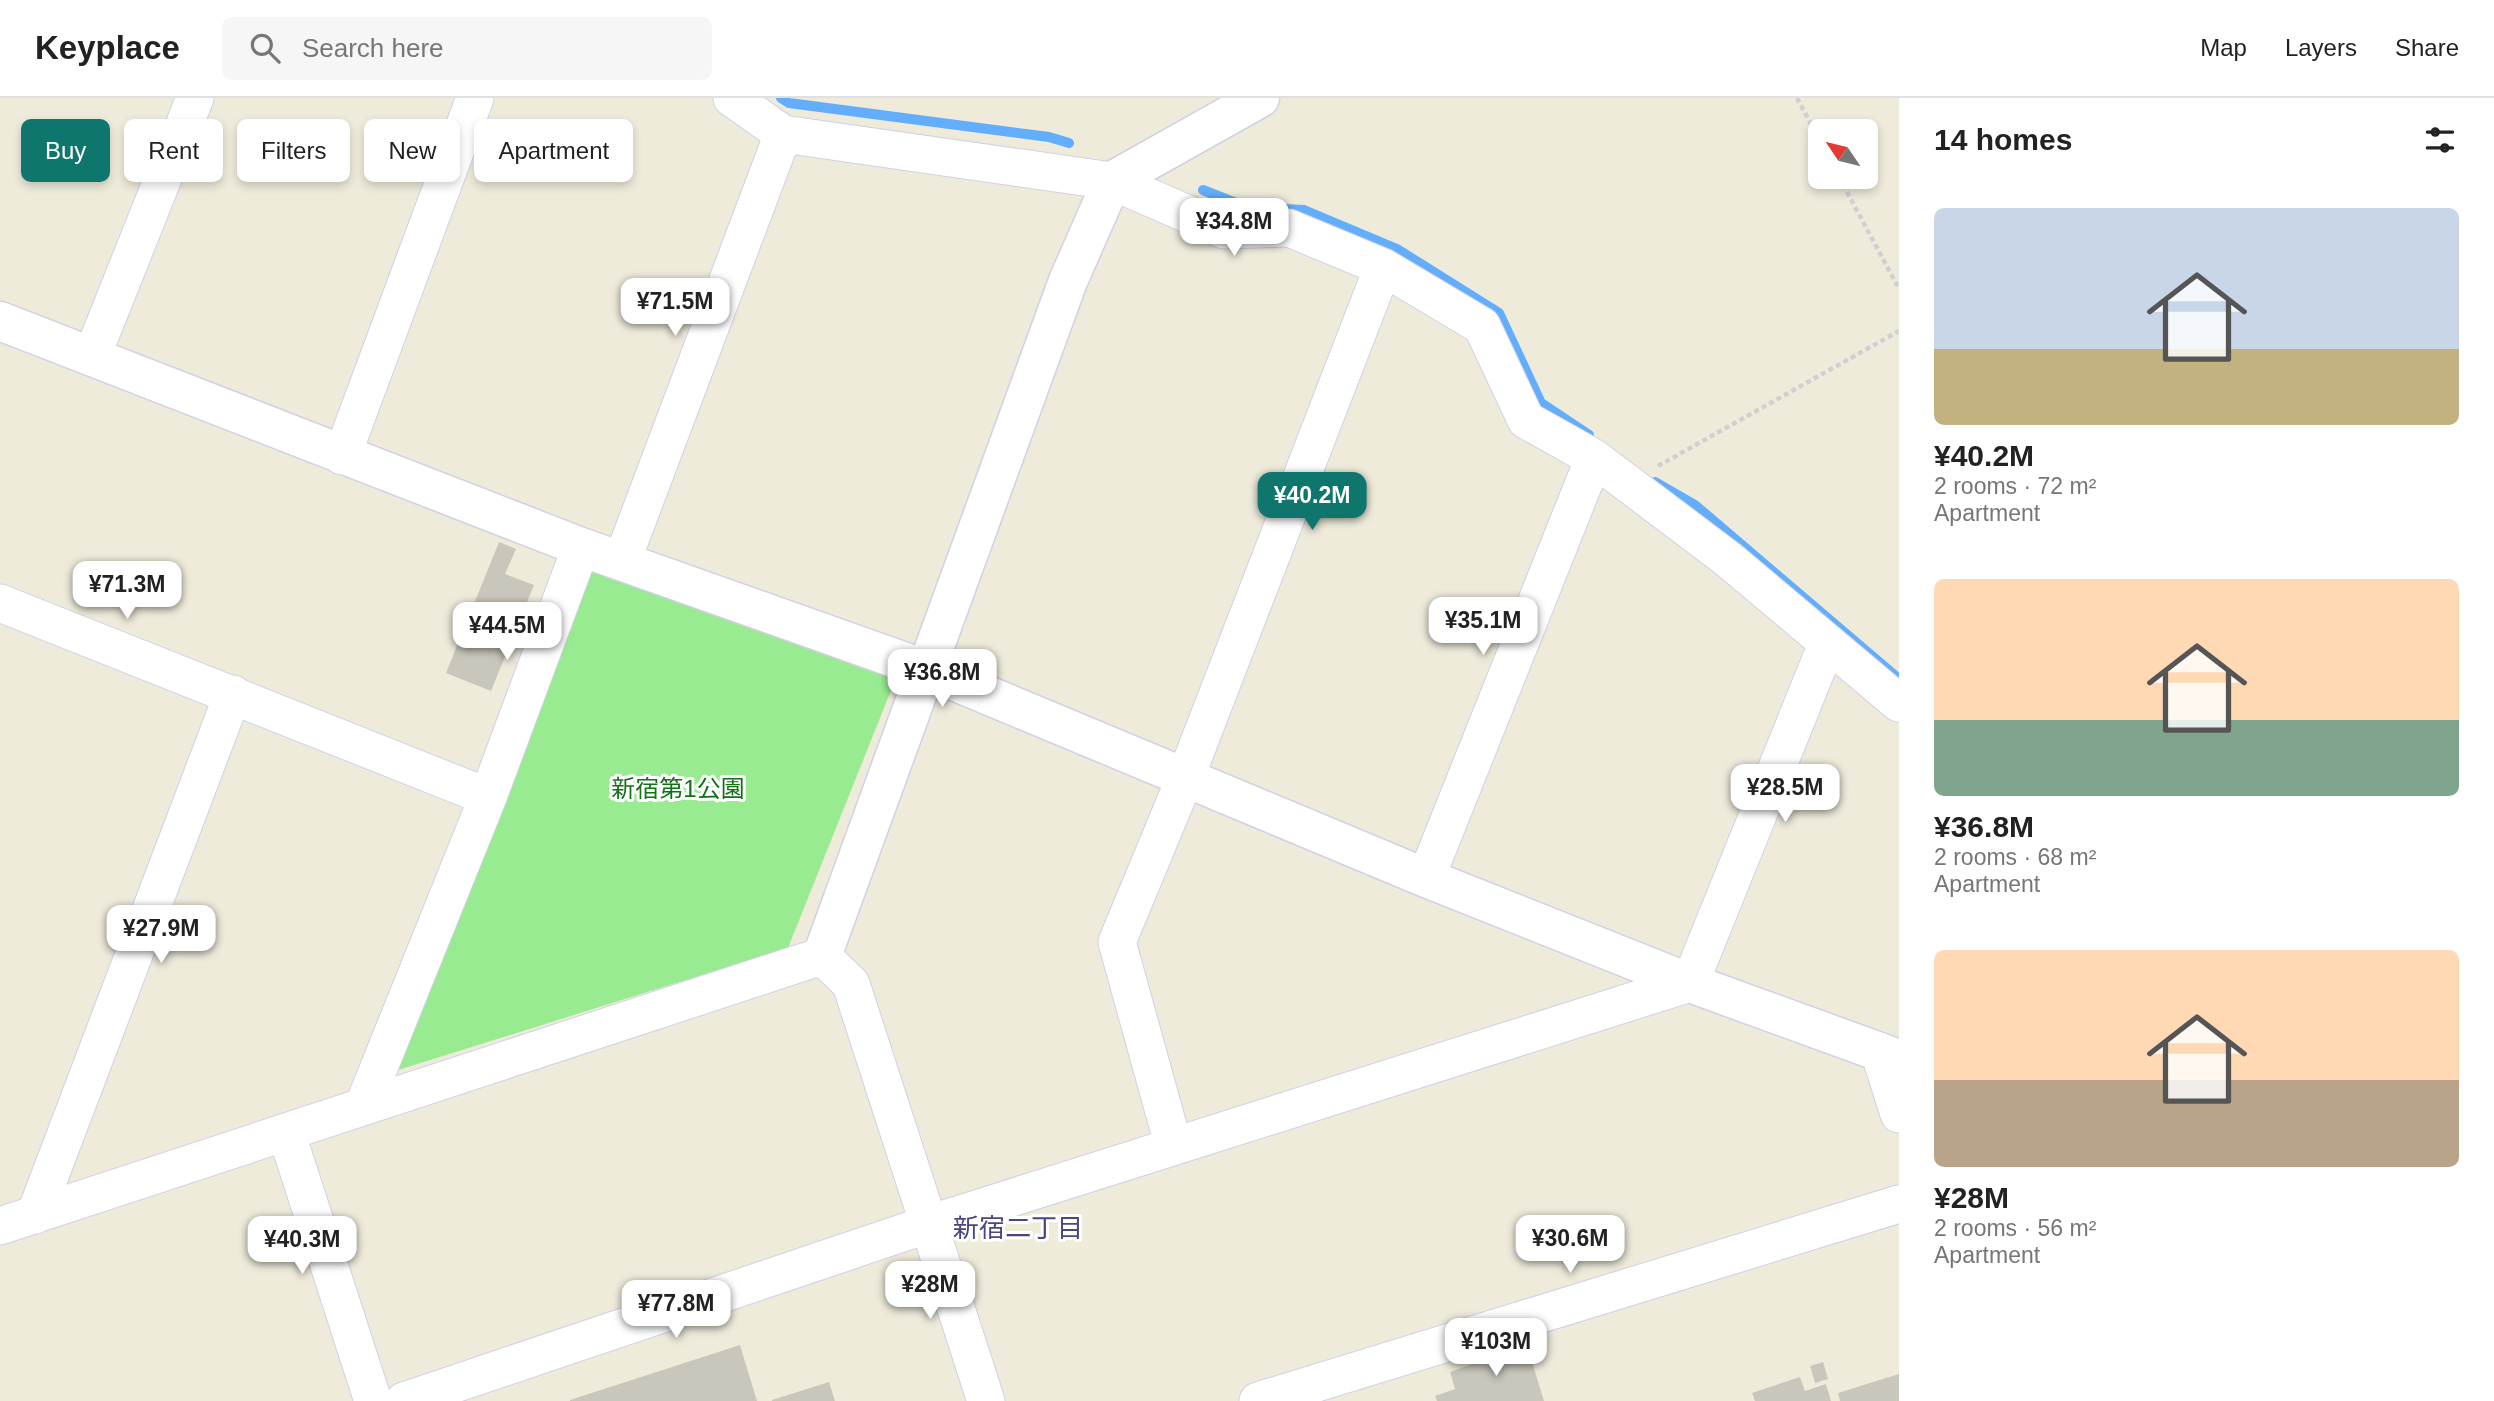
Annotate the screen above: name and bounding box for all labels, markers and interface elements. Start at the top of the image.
search box [222,17,712,80]
text: Keyplace [35,29,180,66]
icon: search [246,29,284,67]
text: Search here [302,33,444,63]
text: Map [2200,34,2247,61]
text: Layers [2285,34,2357,61]
text: Share [2395,34,2459,61]
chip: Buy [21,119,110,182]
chip: Rent [124,119,223,182]
chip: Filters [237,119,350,182]
chip: New [364,119,460,182]
chip: Apartment [474,119,633,182]
north arrow [1808,119,1878,189]
map controls [1808,119,1878,189]
icon: filters [2421,121,2459,159]
text: 14 homes [1934,123,2072,156]
pin: ¥34.8M [1177,198,1291,258]
text: ¥34.8M [1196,208,1272,234]
icon: home [2134,254,2260,380]
pin: ¥71.5M [618,278,732,338]
text: ¥71.5M [637,288,713,314]
text: ¥40.2M [1934,439,2034,472]
pin: ¥40.2M [1255,472,1369,532]
text: 2 rooms · 72 m² [1934,473,2096,499]
text: ¥40.2M [1274,482,1350,508]
text: Apartment [1934,500,2040,526]
pin: ¥71.3M [70,561,184,621]
text: ¥71.3M [89,571,165,597]
pin: ¥35.1M [1426,598,1540,657]
pin: ¥44.5M [450,602,564,662]
text: ¥35.1M [1445,607,1521,633]
text: ¥44.5M [469,612,545,638]
icon: home [2134,625,2260,751]
pin: ¥36.8M [885,650,999,709]
text: ¥36.8M [904,659,980,685]
pin: ¥28.5M [1728,764,1842,824]
text: ¥28.5M [1747,774,1823,800]
park label: 新宿第1公園 [611,775,745,802]
text: ¥36.8M [1934,810,2034,843]
text: 2 rooms · 68 m² [1934,844,2096,870]
text: Apartment [1934,871,2040,897]
pin: ¥27.9M [104,906,218,965]
text: ¥27.9M [123,915,199,941]
icon: home [2134,996,2260,1122]
text: ¥28M [1934,1181,2009,1214]
district label: 新宿二丁目 [953,1213,1083,1243]
text: 2 rooms · 56 m² [1934,1215,2096,1241]
pin: ¥40.3M [245,1216,359,1276]
pin: ¥30.6M [1513,1216,1627,1275]
text: ¥30.6M [1532,1225,1608,1251]
text: ¥40.3M [264,1226,340,1252]
text: Apartment [1934,1242,2040,1268]
pin: ¥28M [889,1262,971,1321]
text: ¥28M [901,1271,959,1297]
pin: ¥77.8M [619,1280,733,1340]
text: ¥77.8M [638,1290,714,1316]
pin: ¥103M [1447,1318,1545,1378]
text: ¥103M [1461,1328,1531,1354]

